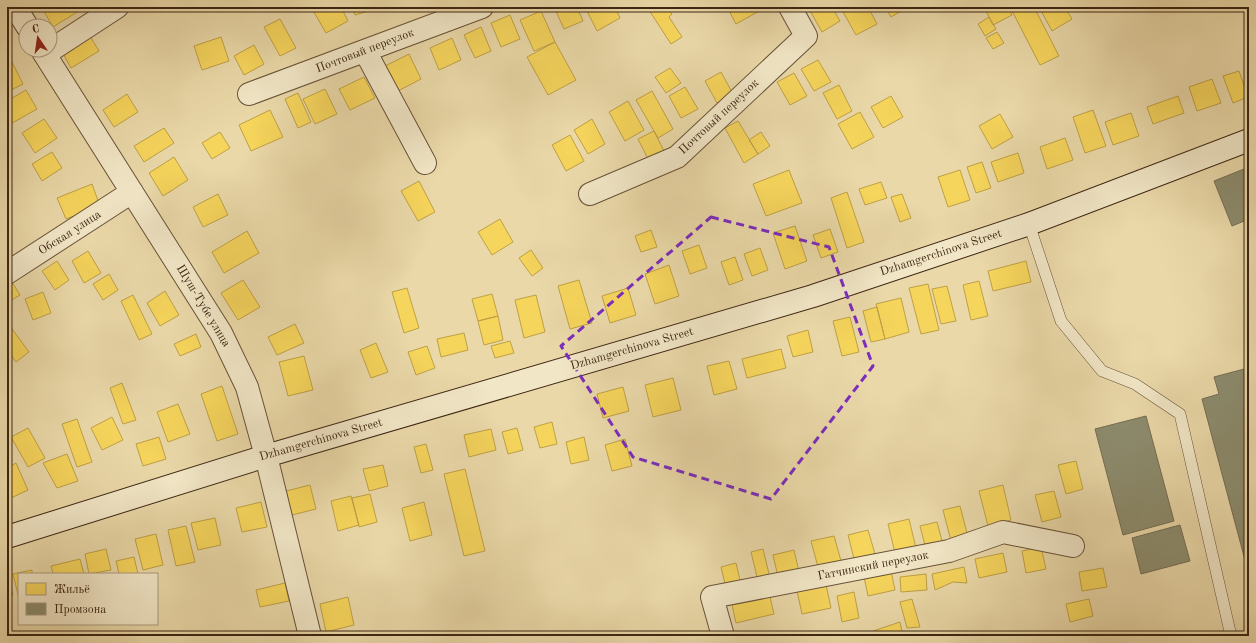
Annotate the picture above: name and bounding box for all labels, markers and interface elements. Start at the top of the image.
north arrow [18,18,58,58]
text: С [31,24,41,36]
street label: Почтовый переулок [314,27,416,75]
street label: Почтовый переулок [677,77,761,157]
street label: Обская улица [37,208,103,258]
street label: Dzhamgerchinova Street [878,228,1004,278]
street label: Шуш-Тубе улица [174,263,232,349]
street label: Dzhamgerchinova Street [569,326,695,372]
street label: Dzhamgerchinova Street [258,417,384,463]
street label: Гатчинский переулок [816,549,930,583]
legend [18,573,158,625]
text: Жильё [54,584,90,596]
text: Промзона [54,604,106,616]

